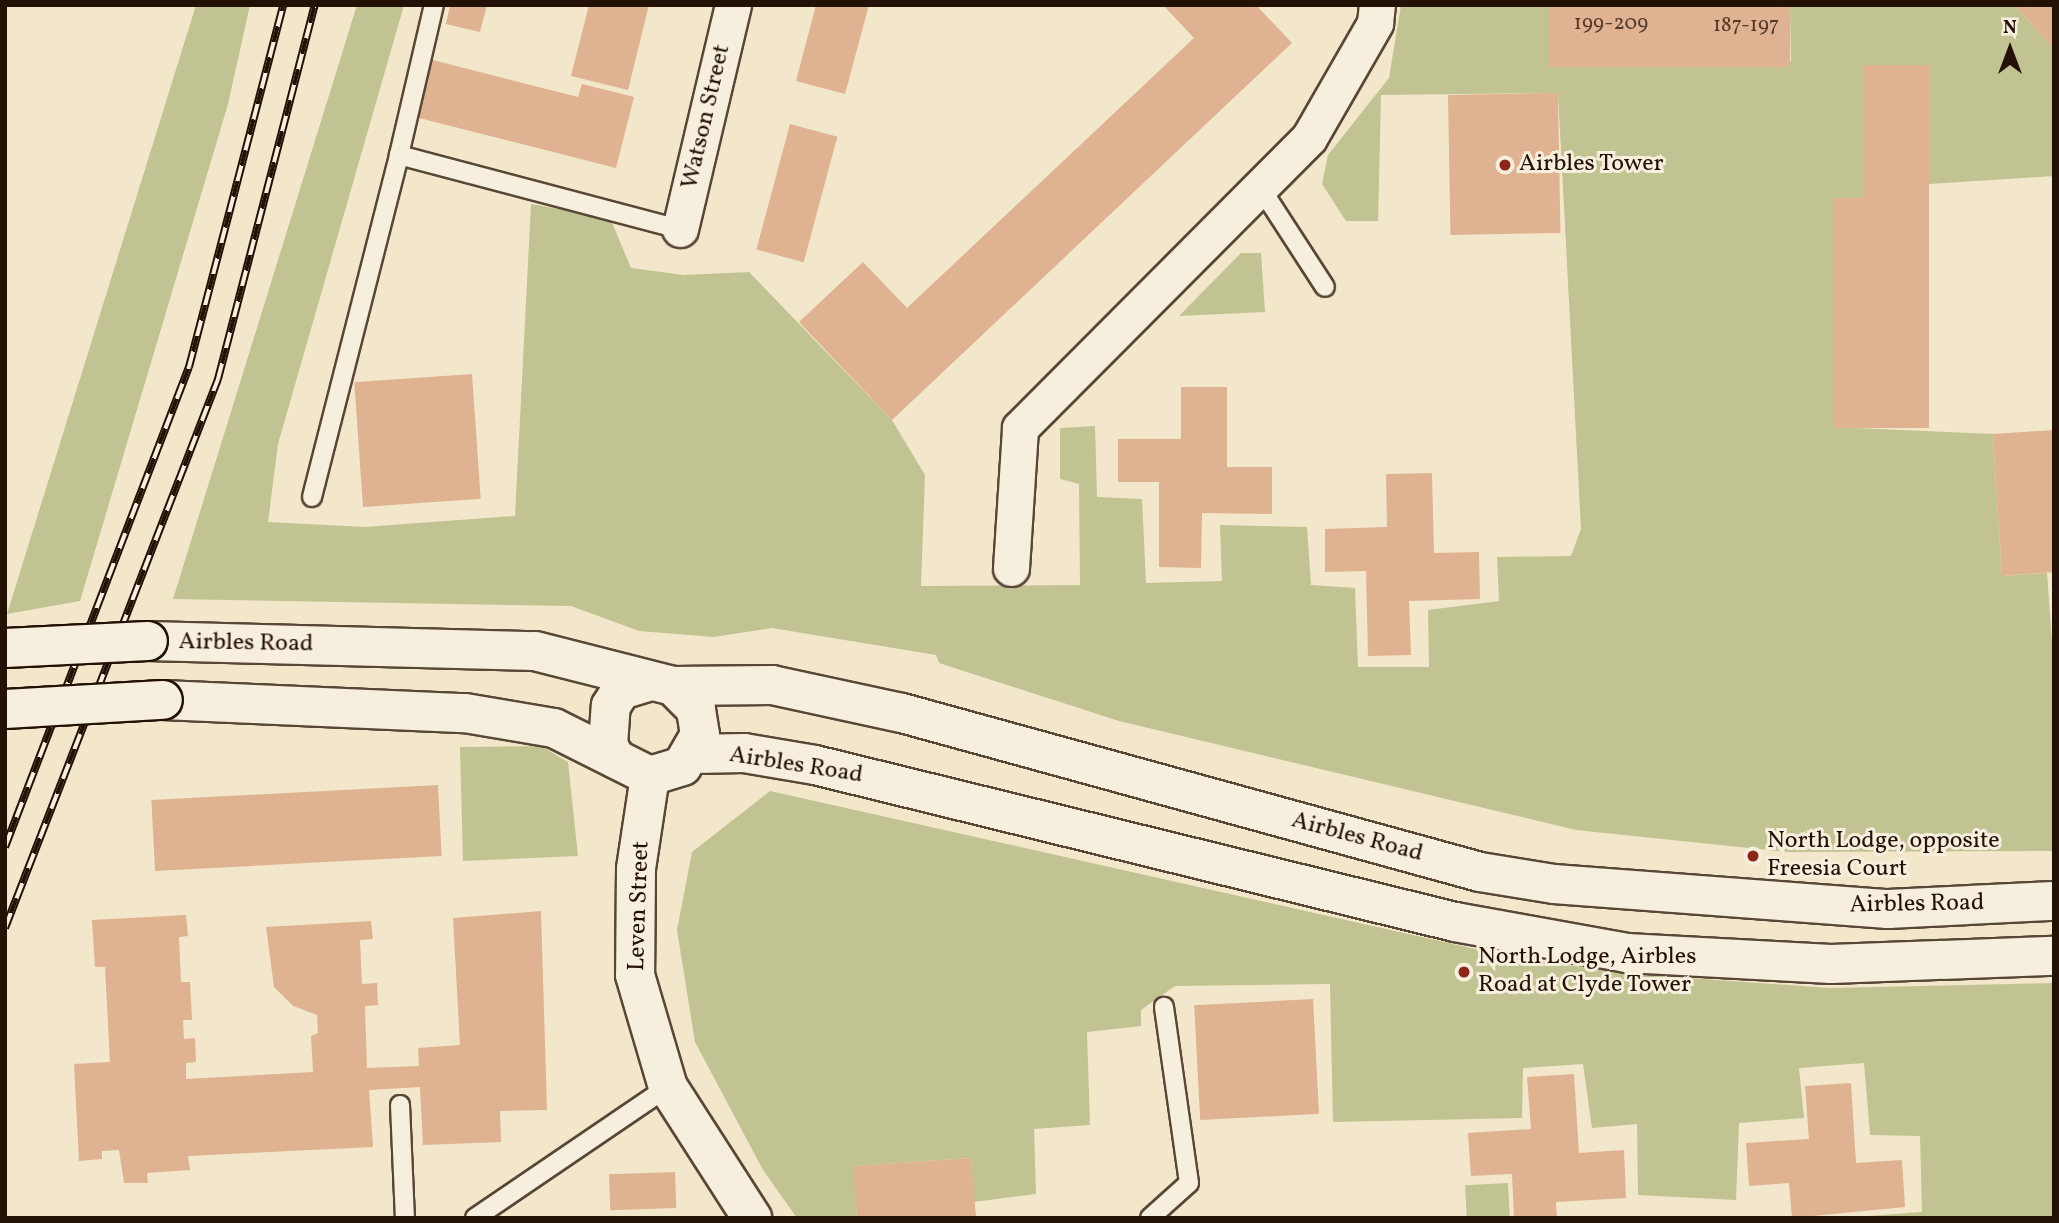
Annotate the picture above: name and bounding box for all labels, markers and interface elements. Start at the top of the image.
house number: 199-209 [1574,11,1648,37]
house number: 187-197 [1713,13,1779,39]
north arrow [1975,14,2045,84]
text: N [2003,15,2017,41]
street label: Watson Street [676,42,738,192]
place label: Airbles Tower [1519,151,1664,179]
marker: Airbles Tower [1497,157,1513,173]
street label: Airbles Road [178,628,314,660]
street label: Airbles Road [727,741,865,791]
street label: Airbles Road [1288,807,1426,869]
place label: North Lodge, opposite Freesia Court [1767,828,2000,884]
street label: Leven Street [623,840,657,972]
marker: North Lodge, opposite Freesia Court [1745,848,1761,864]
street label: Airbles Road [1849,889,1985,921]
place label: North Lodge, Airbles Road at Clyde Tower [1478,944,1696,1000]
marker: North Lodge, Airbles Road at Clyde Tower [1456,964,1472,980]

